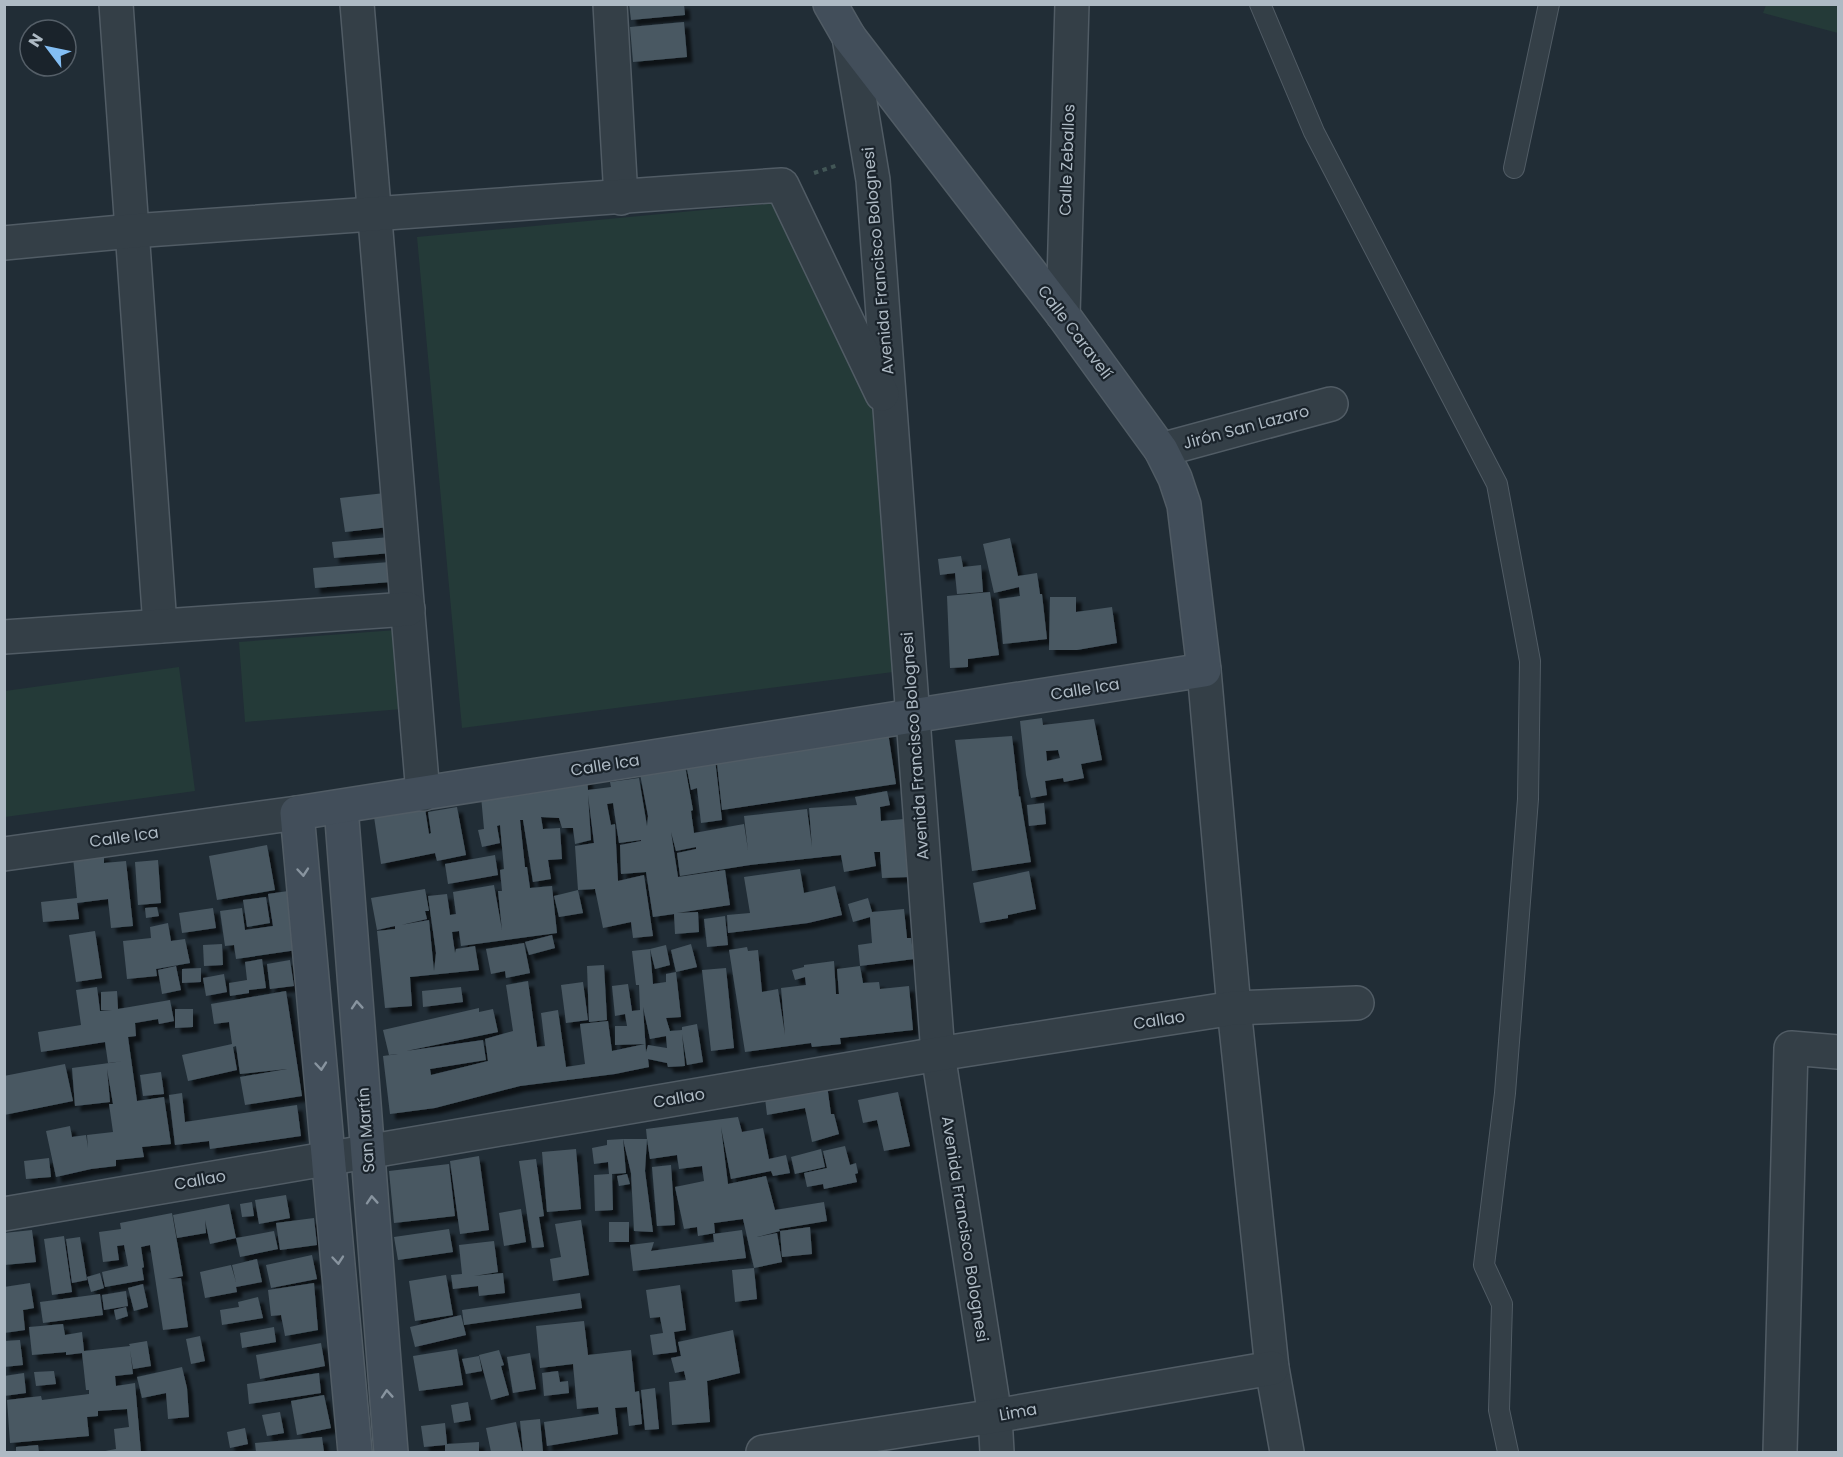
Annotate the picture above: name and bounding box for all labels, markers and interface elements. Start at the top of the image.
north arrow [18,18,78,78]
text: N [23,29,49,52]
street label: Calle Zeballos [1054,104,1080,216]
street label: Avenida Francisco Bolognesi [857,146,899,376]
street label: Calle Caravelí [1032,280,1118,384]
street label: Jirón San Lazaro [1180,399,1312,455]
street label: Avenida Francisco Bolognesi [896,631,934,861]
street label: Calle Ica [1049,672,1121,706]
street label: Calle Ica [569,748,641,782]
street label: Calle Ica [88,821,160,853]
one-way arrow [296,867,309,876]
one-way arrow [351,1001,364,1010]
street label: Callao [1131,1005,1187,1035]
one-way arrow [314,1061,327,1070]
street label: Callao [651,1082,707,1114]
street label: San Martín [352,1087,380,1173]
street label: Avenida Francisco Bolognesi [936,1114,994,1344]
street label: Callao [172,1164,228,1196]
one-way arrow [366,1195,379,1204]
one-way arrow [331,1255,344,1264]
one-way arrow [380,1390,393,1399]
street label: Lima [997,1397,1039,1427]

